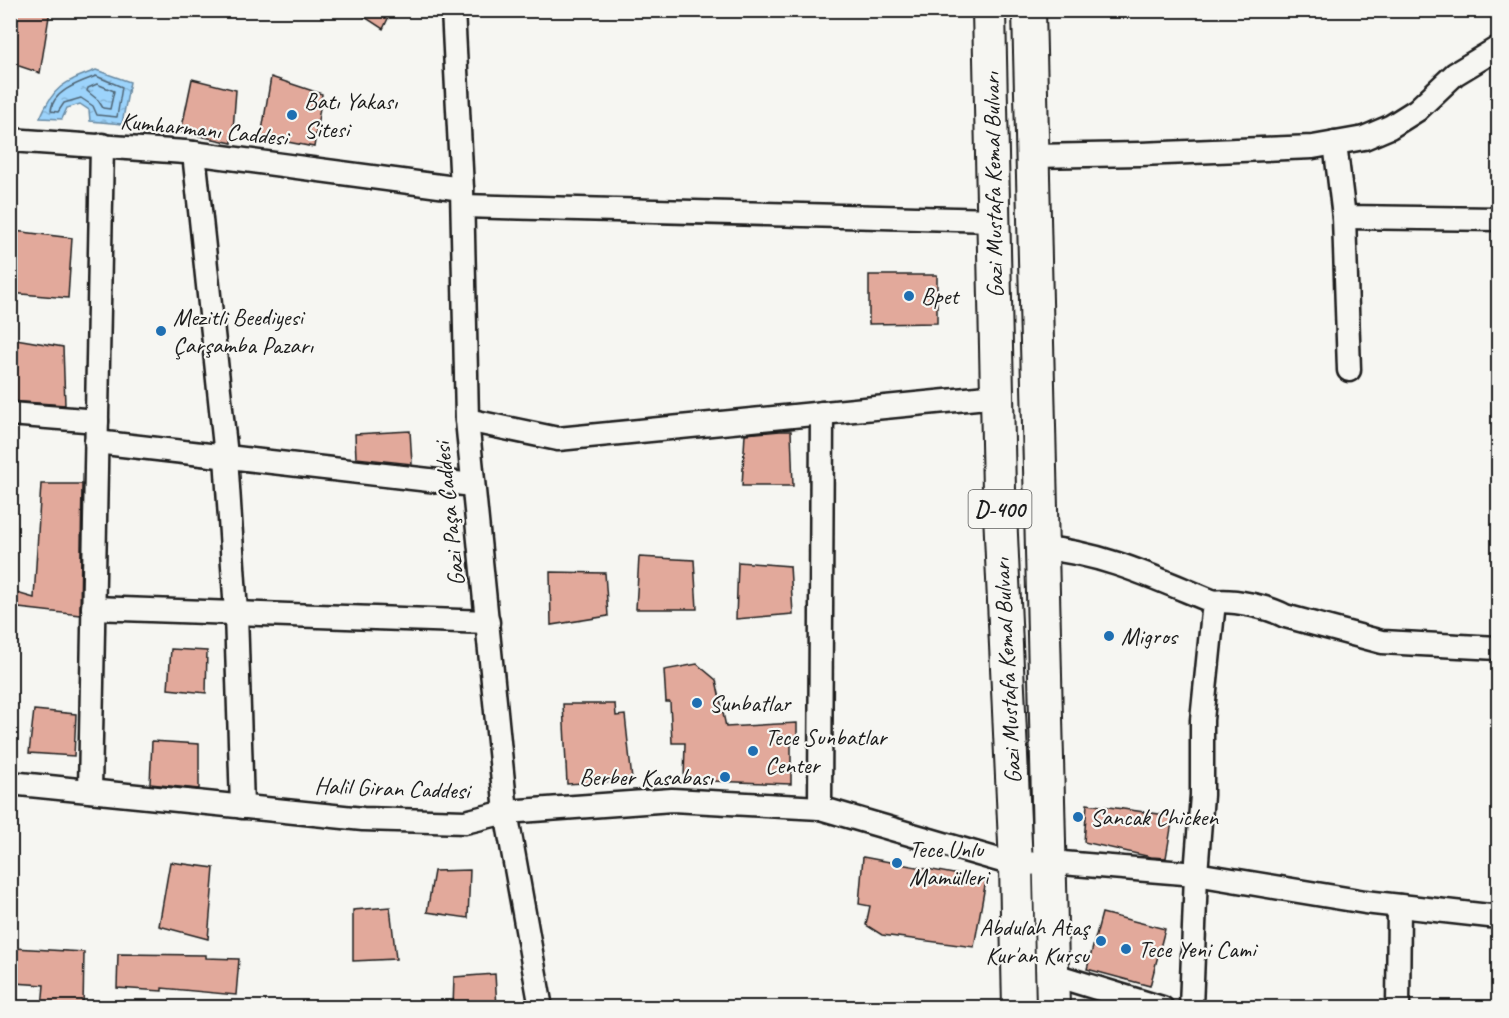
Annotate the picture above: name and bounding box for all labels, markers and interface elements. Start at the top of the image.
street label: Gazi Mustafa Kemal Bulvarı [976,70,1010,298]
place label: Batı Yakası Sitesi [304,86,399,144]
street label: Kumharmanı Caddesi [119,105,292,153]
marker: Batı Yakası Sitesi [285,108,299,122]
place label: Bpet [921,281,960,311]
marker: Bpet [902,289,916,303]
place label: Mezitli Beediyesi Çarşamba Pazarı [173,302,314,360]
marker: Mezitli Beediyesi Çarşamba Pazarı [154,324,168,338]
street label: Gazi Paşa Caddesi [426,438,471,588]
road number: D-400 [968,490,1032,528]
street label: Gazi Mustafa Kemal Bulvarı [986,556,1028,784]
place label: Migros [1121,621,1179,651]
marker: Migros [1102,629,1116,643]
place label: Sunbatlar [709,688,793,718]
marker: Sunbatlar [690,696,704,710]
place label: Tece Sunbatlar Center [765,722,889,780]
marker: Tece Sunbatlar Center [746,744,760,758]
place label: Berber Kasabası [579,762,715,792]
street label: Halil Giran Caddesi [314,770,473,806]
marker: Berber Kasabası [718,770,732,784]
place label: Sancak Chicken [1090,802,1219,832]
marker: Sancak Chicken [1071,810,1085,824]
place label: Tece Unlu Mamülleri [909,834,991,892]
marker: Tece Unlu Mamülleri [890,856,904,870]
place label: Abdulah Ataş Kur'an Kursu [980,912,1092,970]
marker: Abdulah Ataş Kur'an Kursu [1094,934,1108,948]
place label: Tece Yeni Cami [1138,934,1259,964]
marker: Tece Yeni Cami [1119,942,1133,956]

